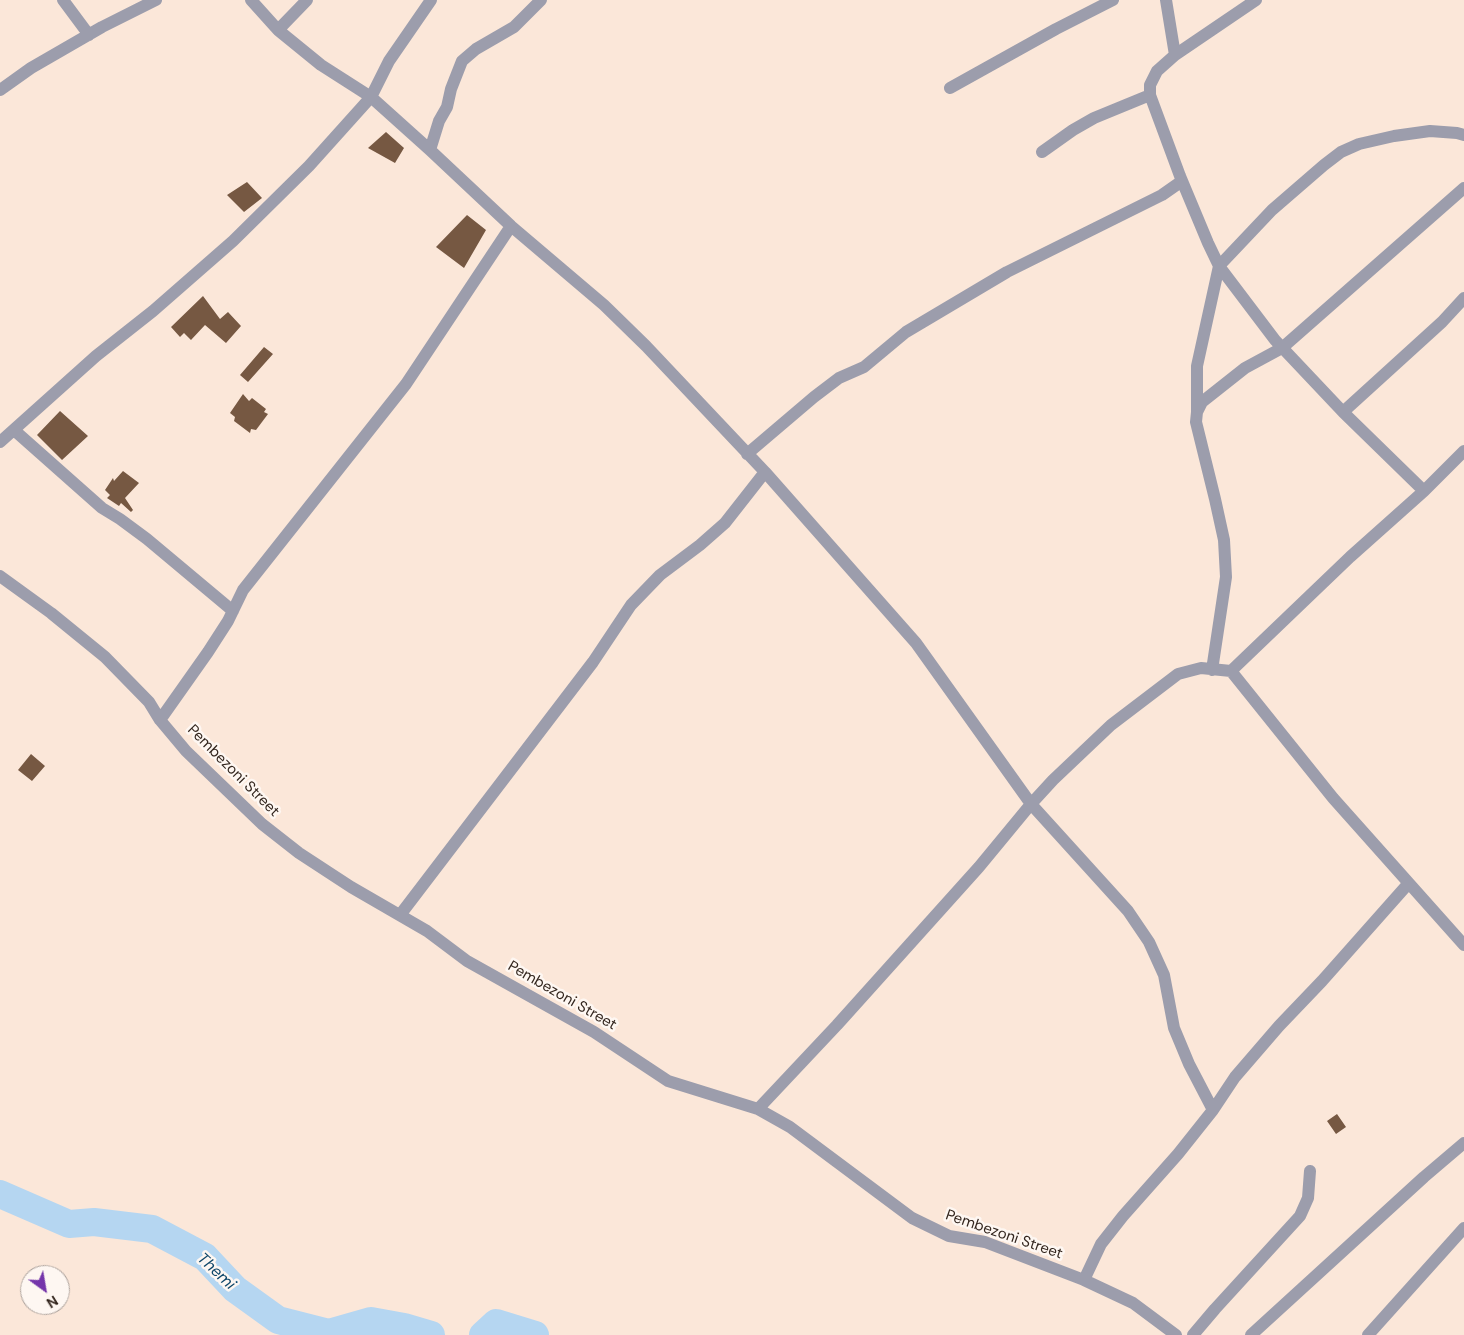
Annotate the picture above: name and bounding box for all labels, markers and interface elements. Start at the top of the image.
street label: Pembezoni Street [183,721,283,821]
street label: Pembezoni Street [504,958,620,1034]
street label: Pembezoni Street [943,1207,1065,1263]
water label: Themi [193,1250,239,1294]
north arrow [20,1265,70,1315]
text: N [43,1292,62,1312]

